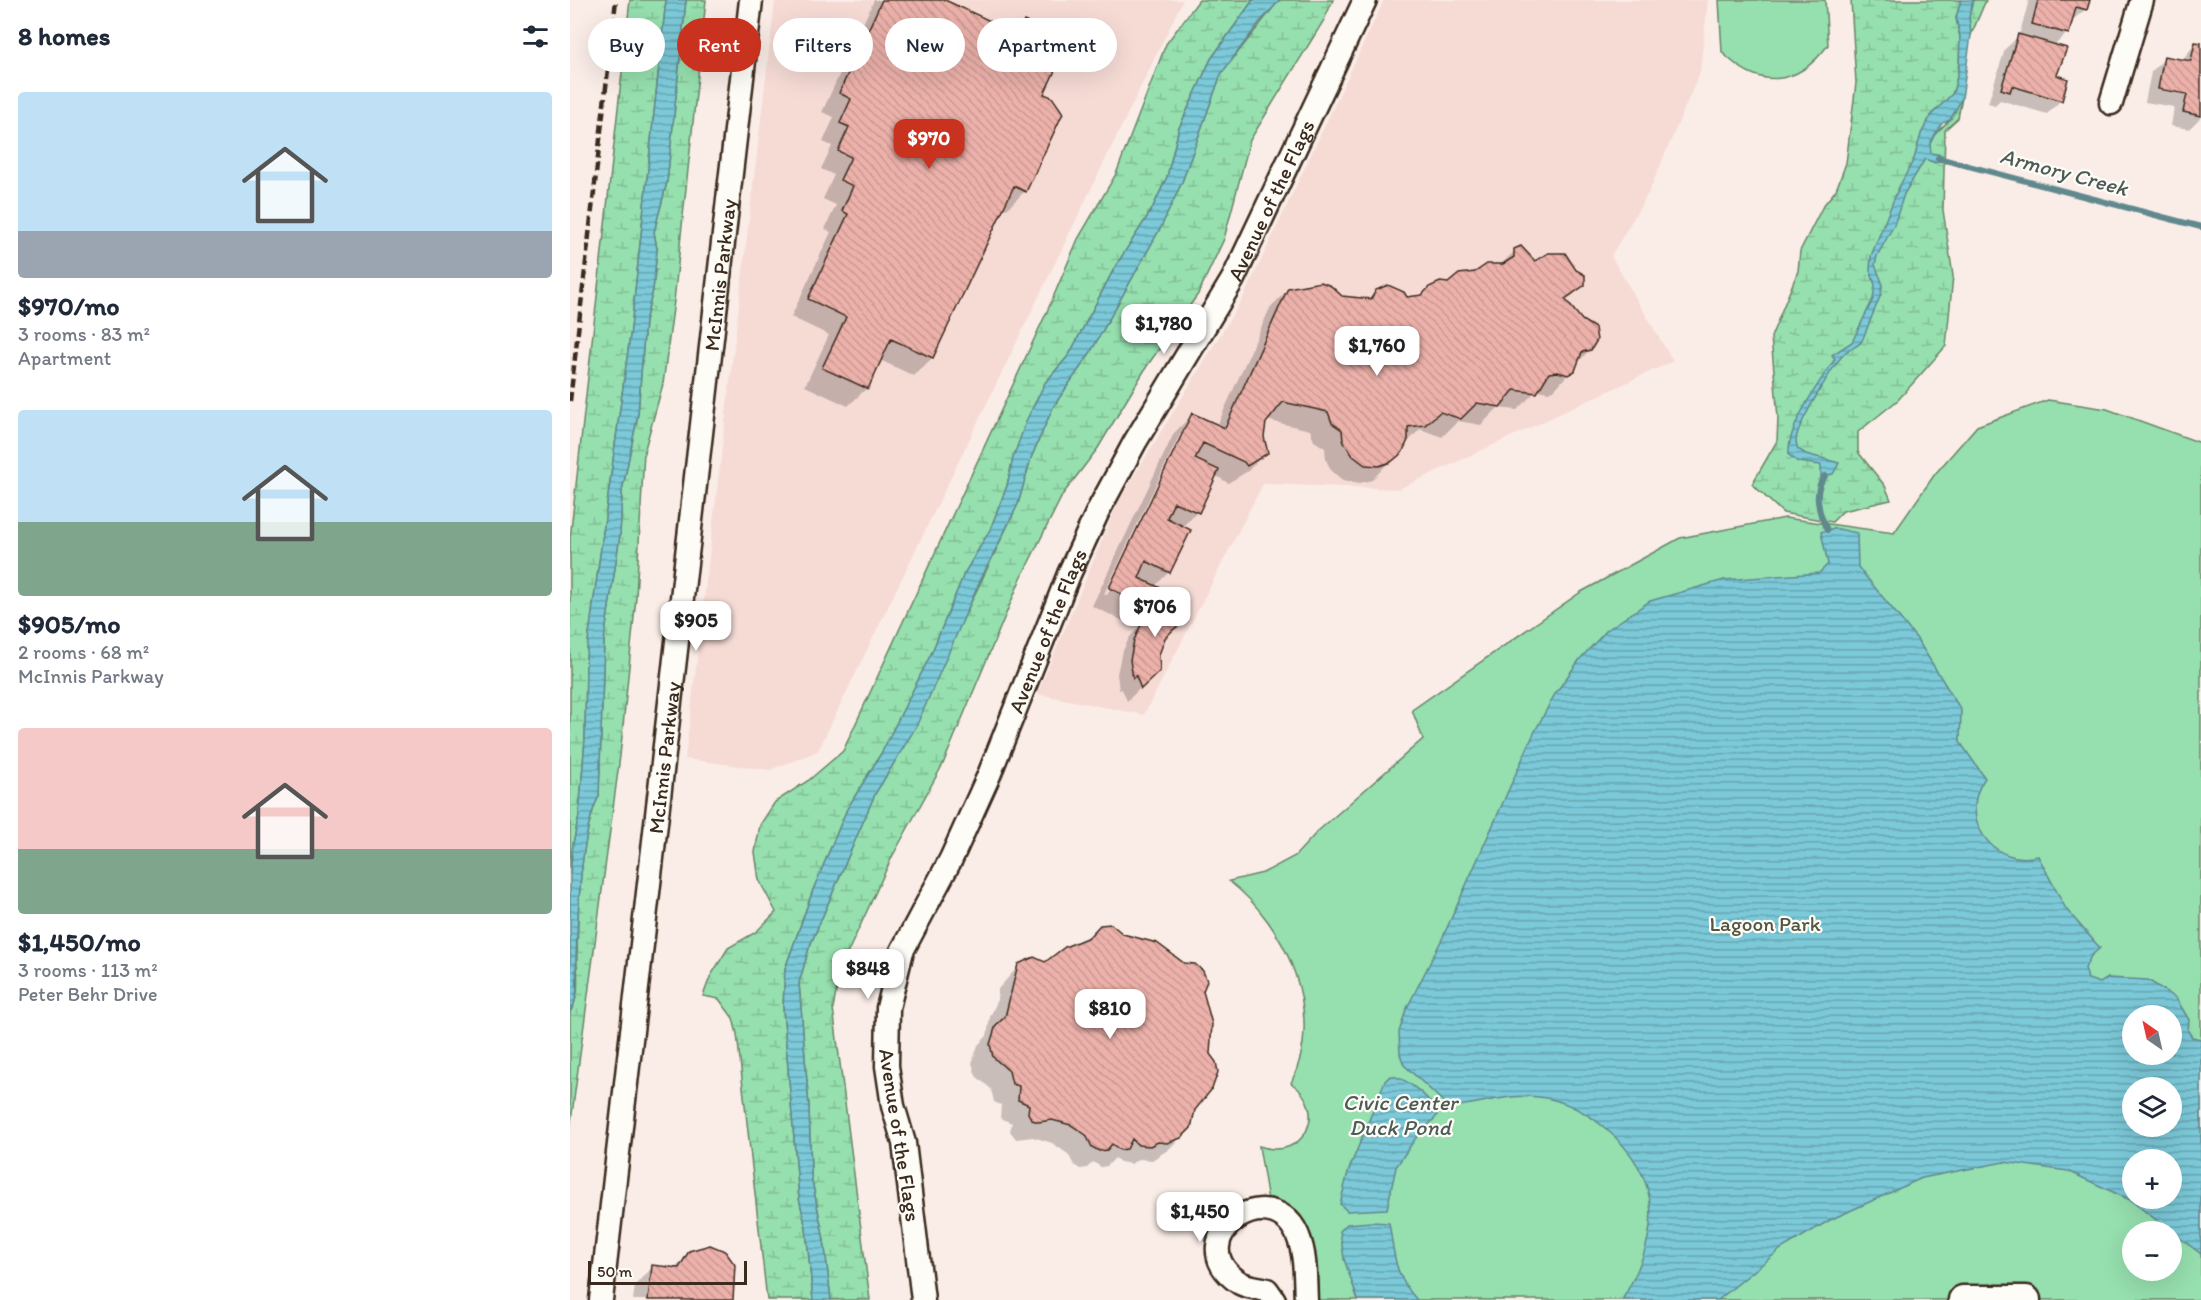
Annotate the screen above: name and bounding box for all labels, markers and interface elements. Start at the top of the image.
chip: Buy [588,18,665,72]
chip: Rent [677,18,761,72]
chip: Filters [773,18,873,72]
chip: New [885,18,965,72]
chip: Apartment [977,18,1117,72]
text: 8 homes [18,20,110,52]
icon: filters [519,20,552,53]
street label: Avenue of the Flags [1222,115,1319,284]
pin: $970 [893,119,965,170]
text: $970 [908,126,950,150]
icon: home [231,131,339,239]
water label: Armory Creek [1997,142,2132,202]
street label: McInnis Parkway [698,197,740,352]
text: $970/mo [18,290,120,322]
pin: $1,780 [1115,304,1213,355]
text: $1,780 [1135,311,1193,335]
text: 3 rooms · 83 m² [18,322,150,346]
pin: $1,760 [1328,326,1426,377]
text: $1,760 [1349,333,1405,357]
text: Apartment [18,346,111,370]
icon: home [231,449,339,557]
street label: Avenue of the Flags [1003,544,1092,716]
pin: $706 [1119,587,1191,638]
text: $706 [1134,594,1176,618]
pin: $905 [660,601,732,652]
text: $905/mo [18,608,120,640]
text: $905 [674,608,718,632]
text: 2 rooms · 68 m² [18,640,149,664]
text: McInnis Parkway [18,664,164,688]
street label: McInnis Parkway [642,680,685,835]
icon: home [231,767,339,875]
park label: Lagoon Park [1709,911,1821,936]
text: $1,450/mo [18,926,141,958]
pin: $848 [832,949,904,1000]
text: $848 [846,956,890,980]
text: 3 rooms · 113 m² [18,958,158,982]
text: Peter Behr Drive [18,982,157,1006]
pin: $810 [1074,989,1146,1040]
text: $810 [1089,996,1131,1020]
north arrow [2122,1005,2182,1065]
map controls [2122,1005,2182,1281]
street label: Avenue of the Flags [874,1047,926,1223]
button: layers [2122,1077,2182,1137]
water label: Civic Center Duck Pond [1343,1089,1460,1141]
button: + [2122,1149,2182,1209]
pin: $1,450 [1151,1192,1249,1243]
text: $1,450 [1171,1199,1230,1223]
button: − [2122,1221,2182,1281]
scale bar [588,1258,747,1286]
text: 50 m [597,1262,632,1281]

